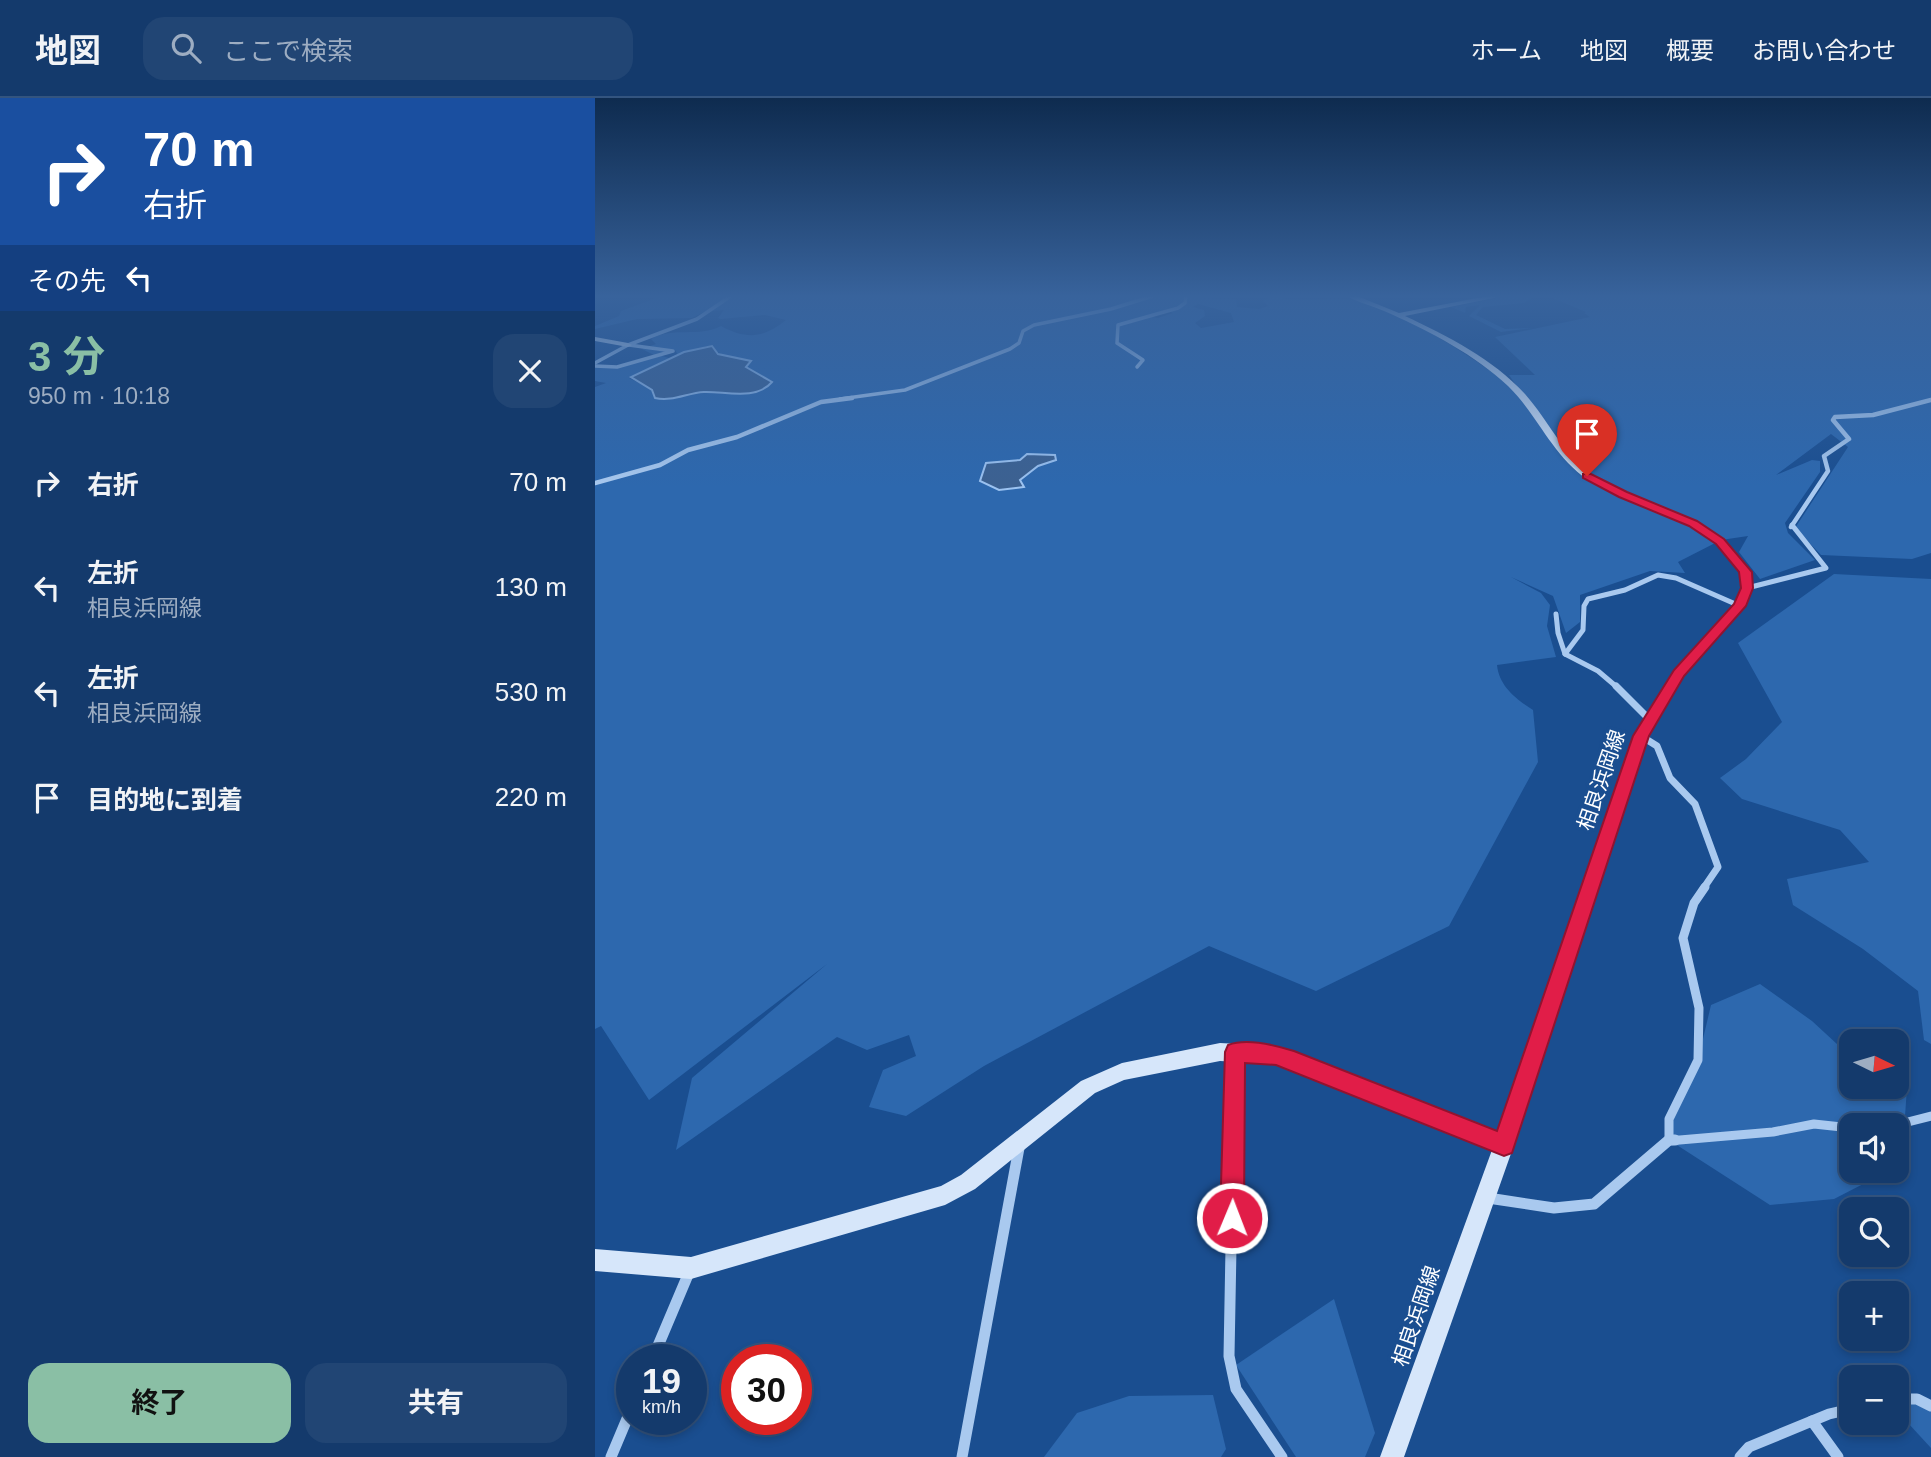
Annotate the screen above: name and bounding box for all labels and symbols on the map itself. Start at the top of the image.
pin [1557,404,1617,476]
street label: 相良浜岡線 [1573,727,1629,833]
north arrow [1839,1029,1909,1099]
position arrow [1195,1181,1269,1255]
street label: 相良浜岡線 [1388,1263,1444,1369]
speed limit sign: 30 [721,1344,812,1435]

